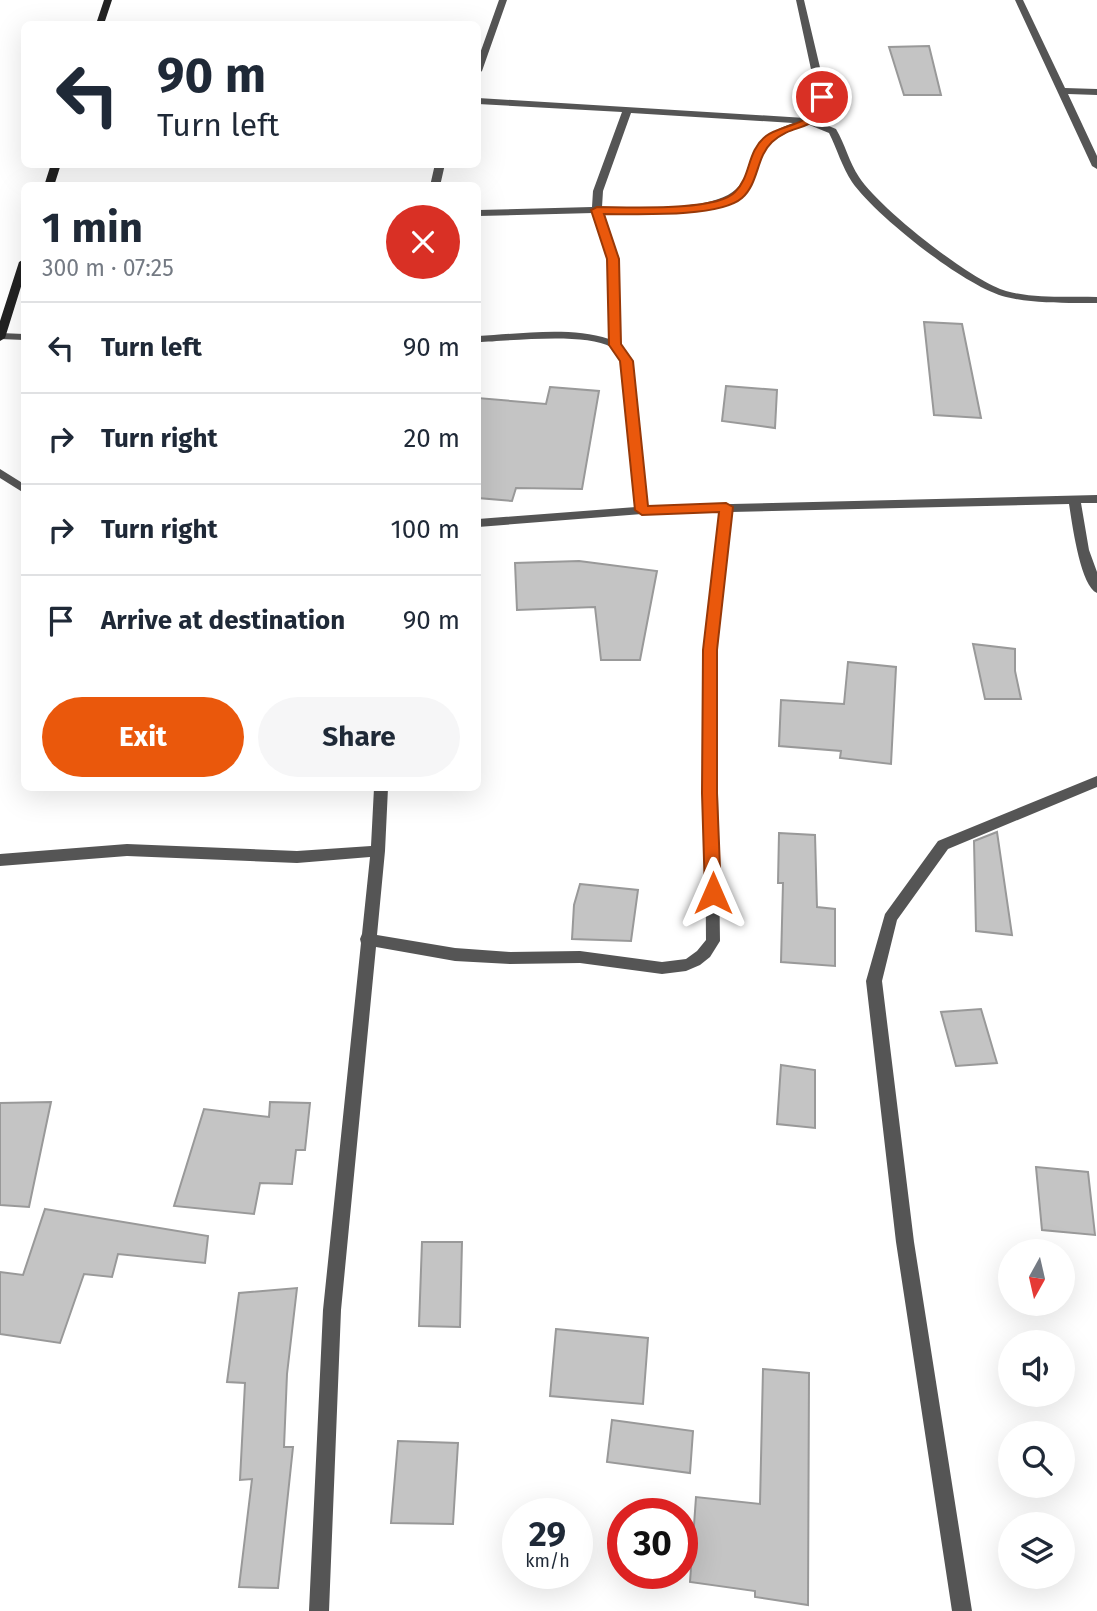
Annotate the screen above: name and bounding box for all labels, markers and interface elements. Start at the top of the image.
text: 90 m [157,46,266,105]
icon: left [42,49,133,140]
pin [792,67,852,127]
icon: arrive [803,78,841,116]
text: Turn left [157,106,279,144]
text: 1 min [42,203,143,253]
button: close [386,205,460,279]
text: 300 m · 07:25 [42,254,174,282]
icon: left [42,329,80,367]
text: Turn left [101,332,202,363]
text: 90 m [403,332,460,363]
icon: right [42,420,80,458]
text: Turn right [101,423,218,454]
text: 20 m [403,423,460,454]
icon: right [42,511,80,549]
text: Turn right [101,514,218,545]
text: 100 m [391,514,460,545]
icon: arrive [42,602,80,640]
text: Arrive at destination [101,605,345,636]
text: 90 m [403,605,460,636]
button: Exit [42,697,244,777]
button: Share [258,697,460,777]
position arrow [676,856,750,930]
north arrow [998,1239,1074,1316]
map controls [998,1239,1075,1589]
button: sound [998,1330,1075,1407]
button: search [998,1421,1075,1498]
speed limit sign: 30 [607,1498,698,1589]
button: layers [998,1512,1075,1589]
text: 29 [529,1513,566,1555]
text: km/h [525,1550,570,1572]

